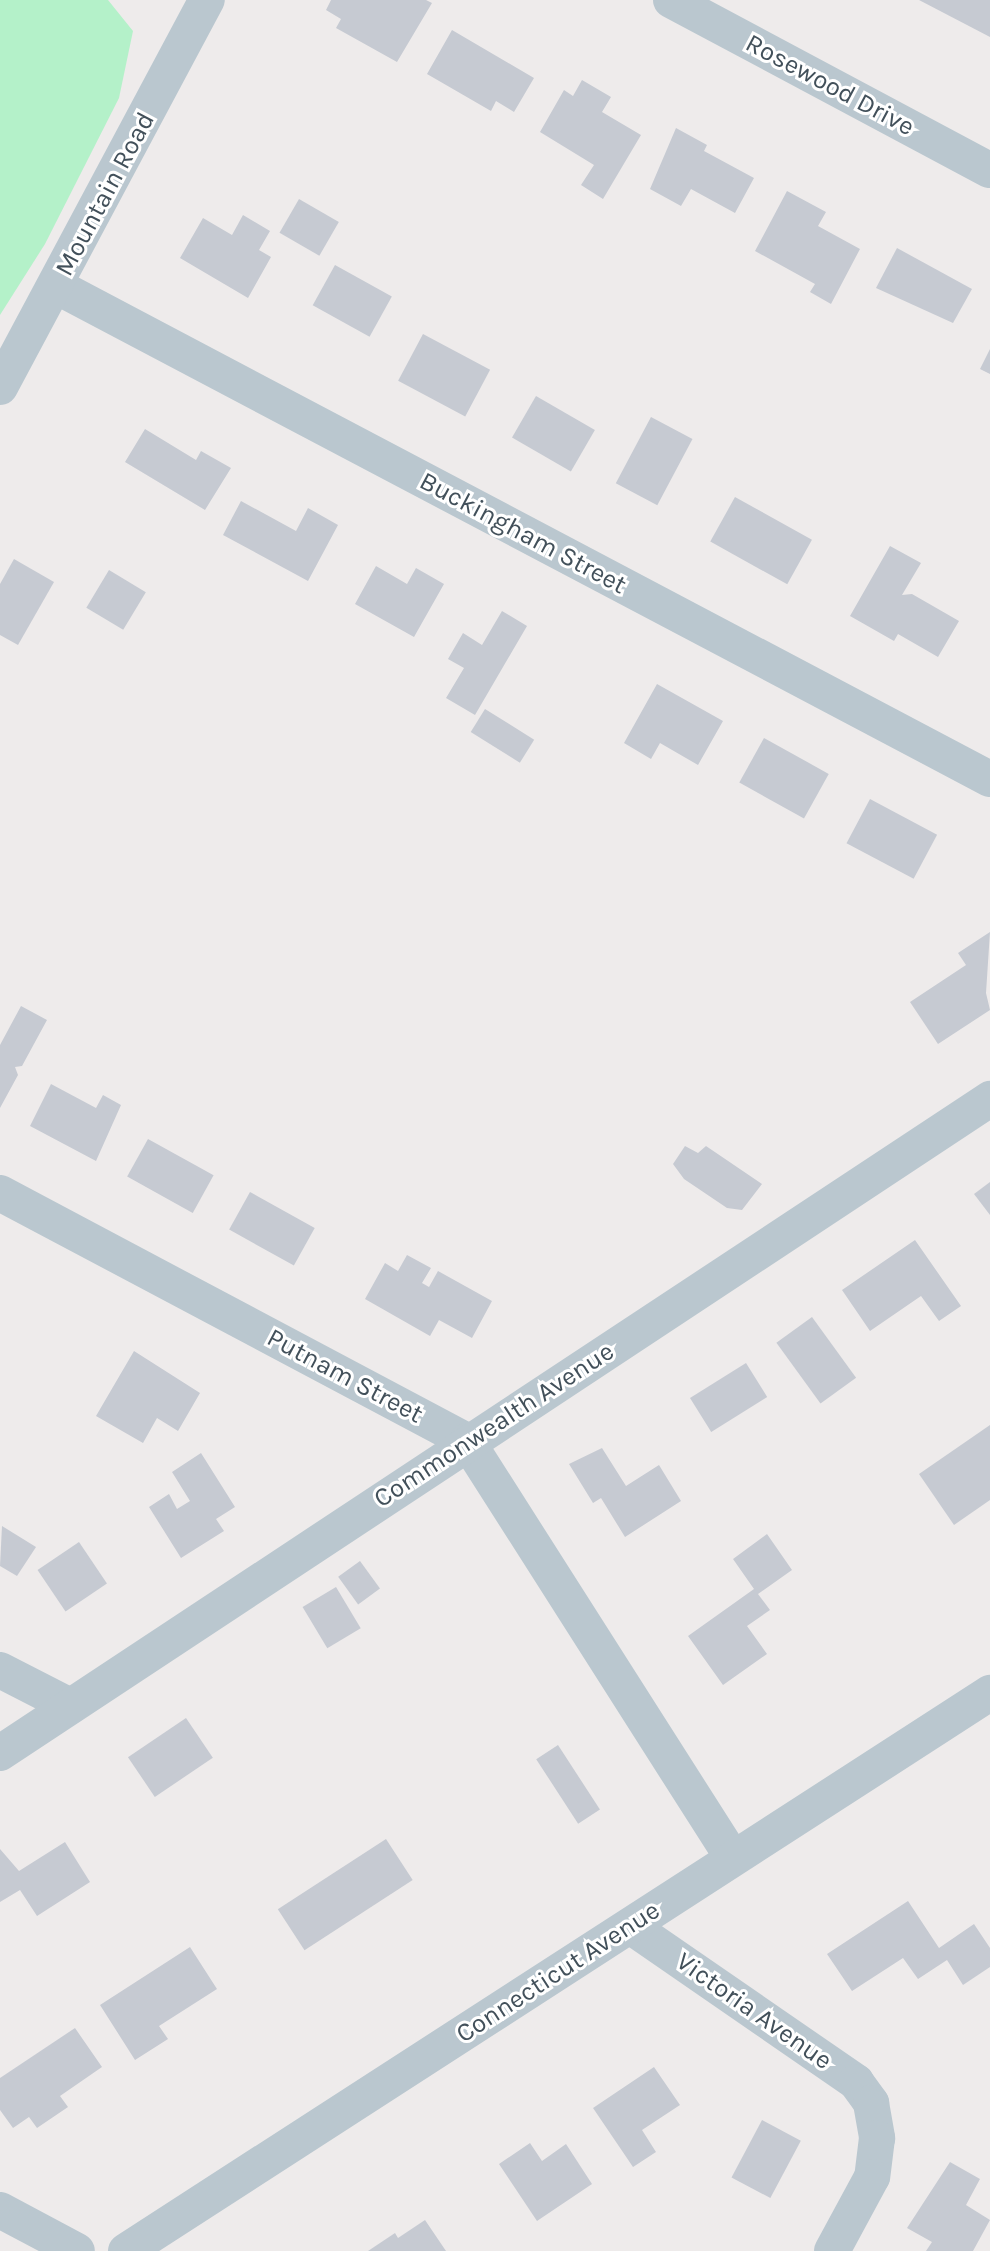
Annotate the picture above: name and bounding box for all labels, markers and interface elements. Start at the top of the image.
street label: Rosewood Drive [740,27,920,143]
street label: Mountain Road [49,107,161,281]
street label: Buckingham Street [414,465,632,601]
street label: Putnam Street [262,1322,428,1430]
street label: Commonwealth Avenue [368,1336,620,1514]
street label: Connecticut Avenue [450,1895,666,2049]
street label: Victoria Avenue [670,1946,838,2076]

